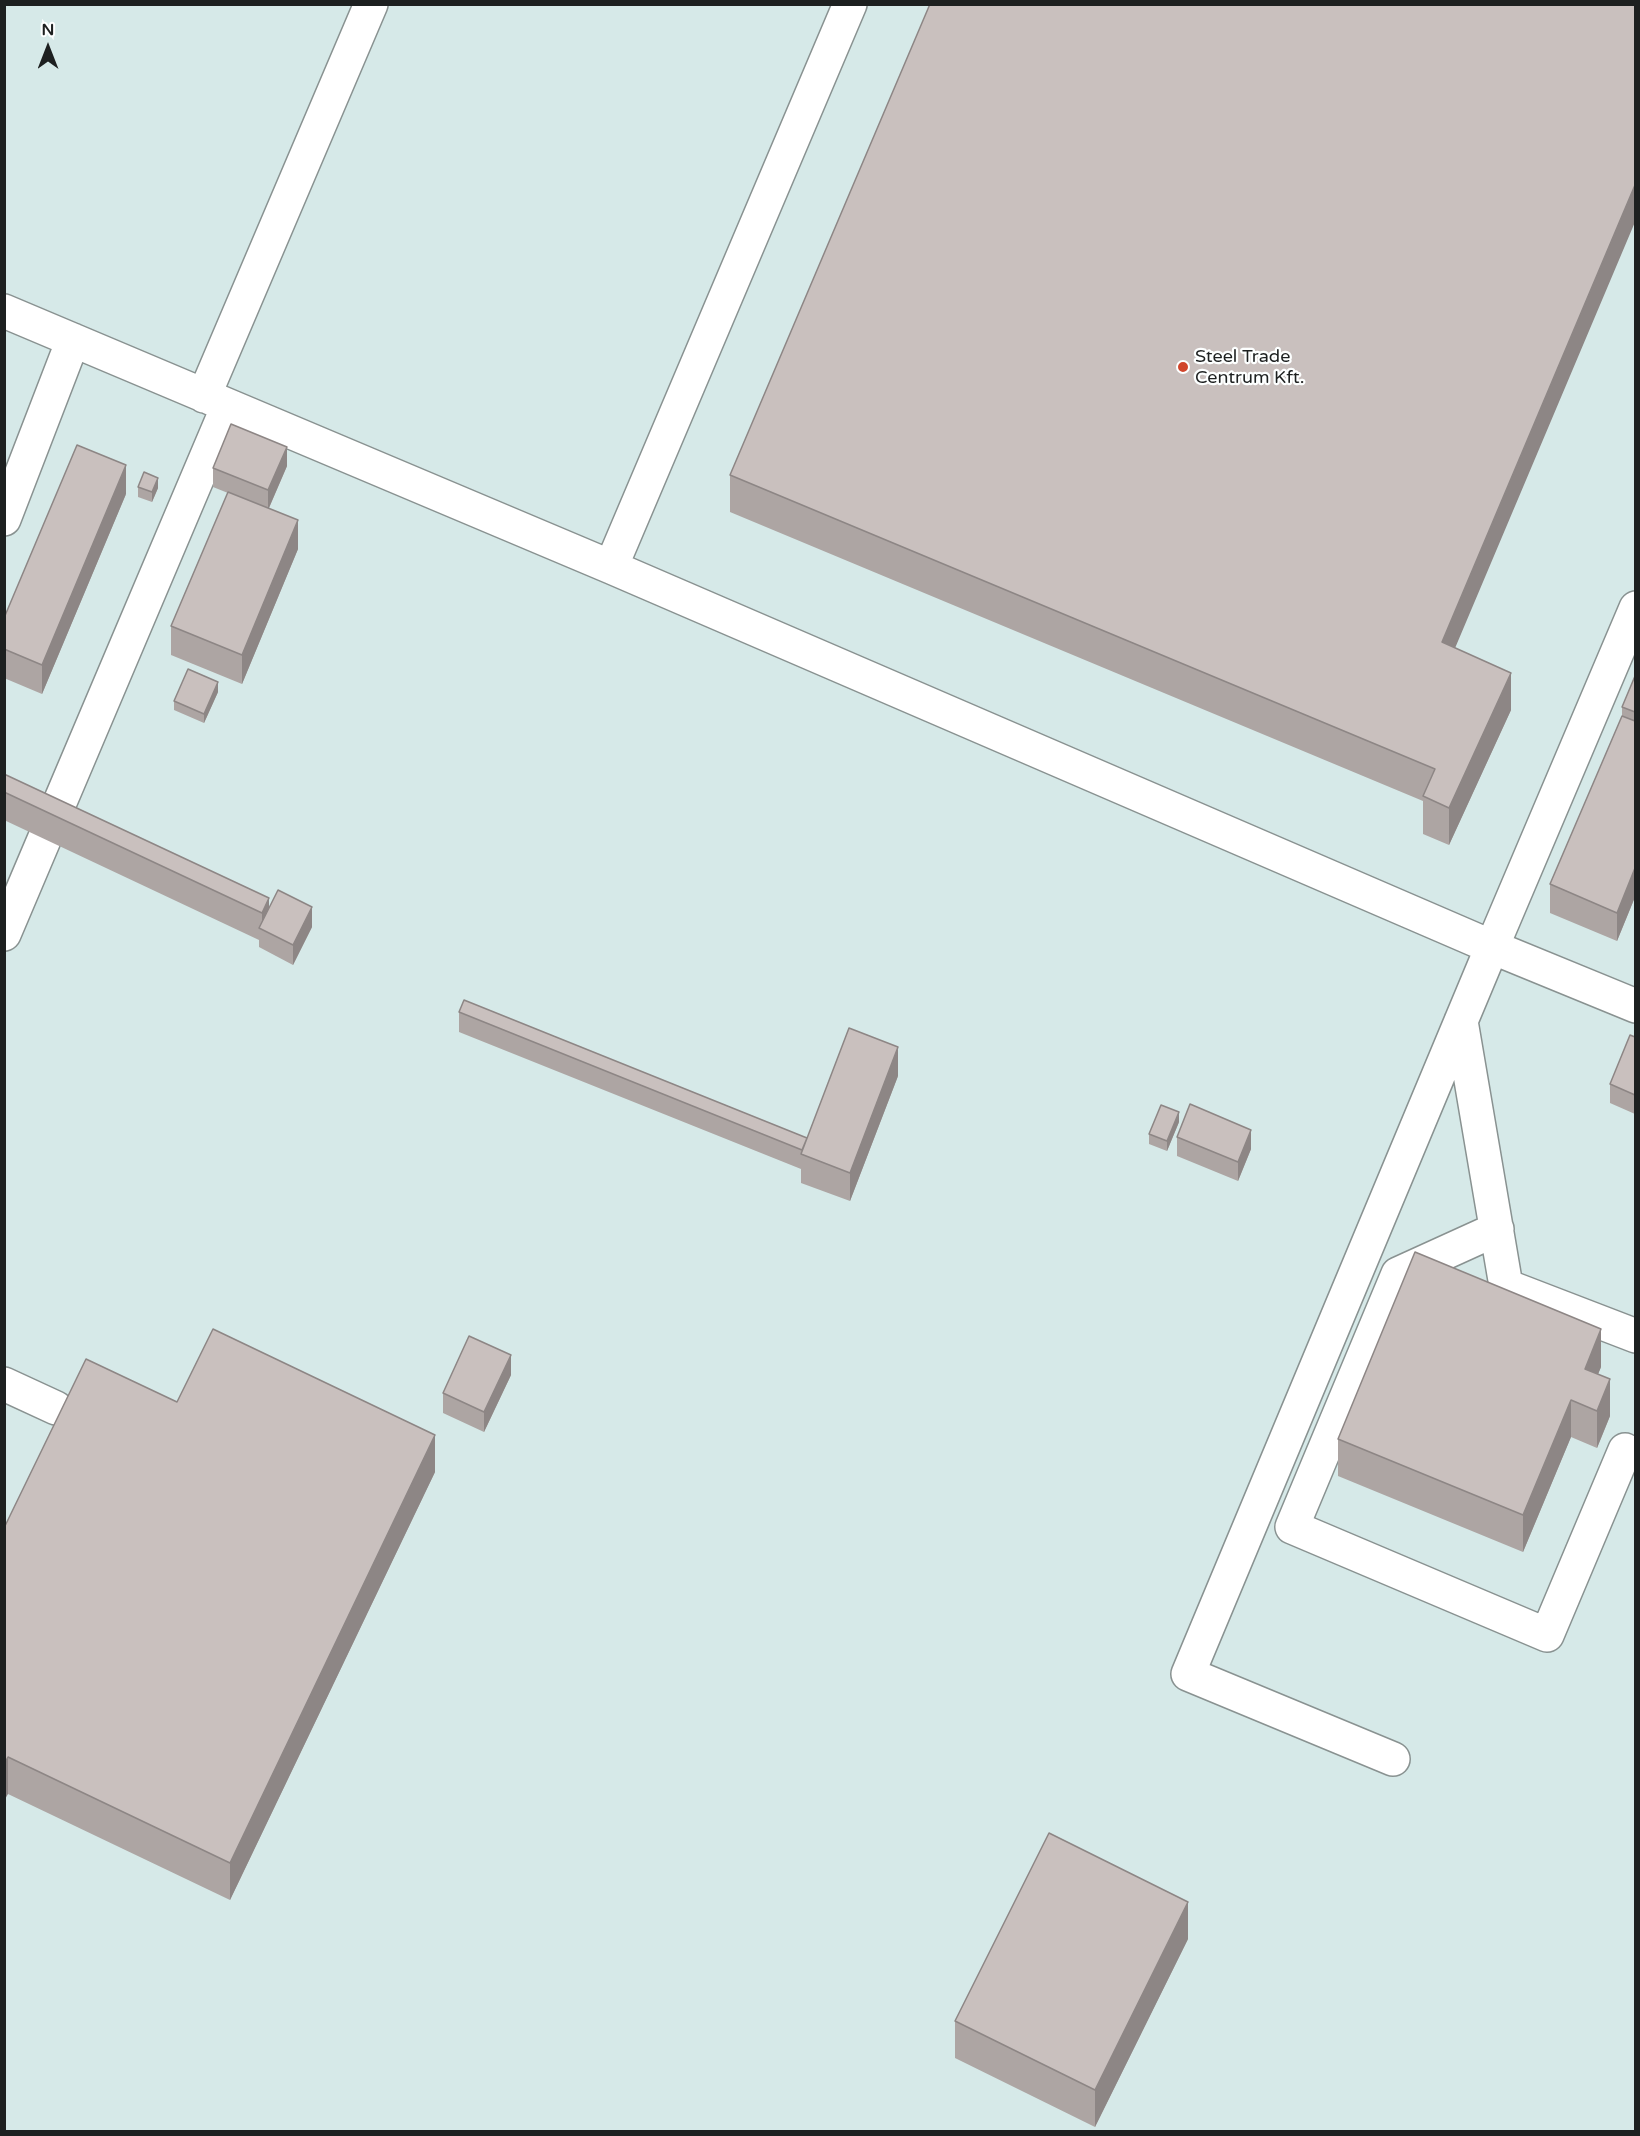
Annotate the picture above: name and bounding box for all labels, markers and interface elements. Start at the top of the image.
north arrow [18,18,78,78]
text: N [42,20,54,40]
place label: Steel Trade Centrum Kft. [1195,346,1304,388]
marker: Steel Trade Centrum Kft. [1176,360,1190,374]

